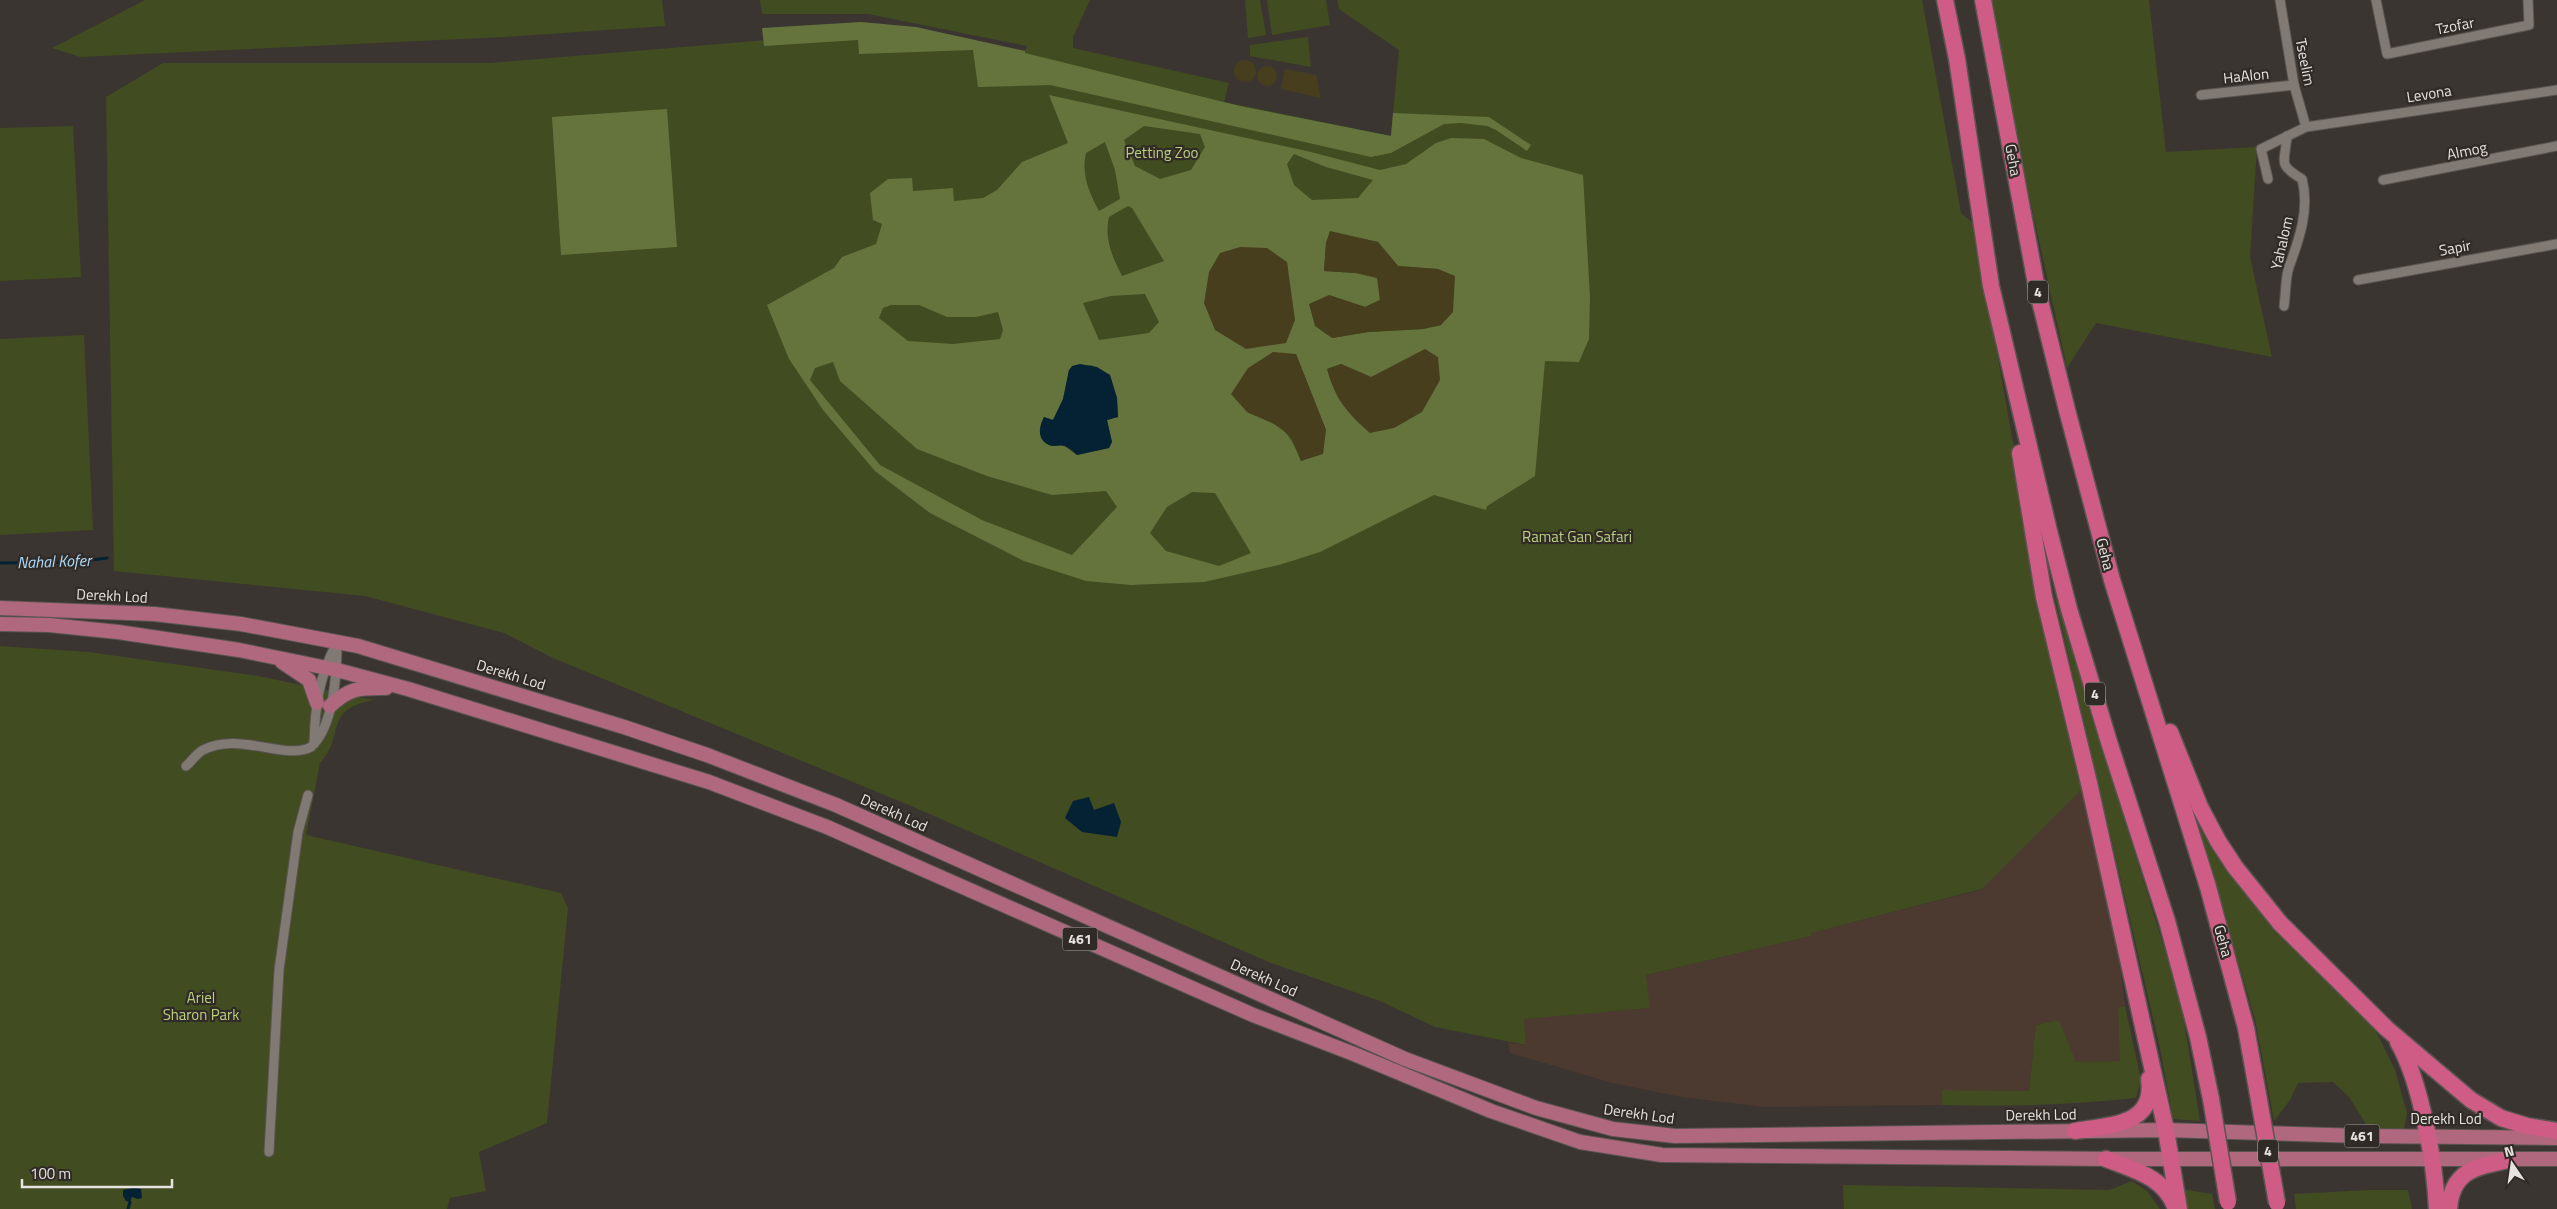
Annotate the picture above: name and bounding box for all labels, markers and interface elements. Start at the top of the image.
street label: Tzofar [2434,11,2476,41]
street label: Tseelim [2290,36,2321,88]
street label: HaAlon [2222,62,2270,89]
street label: Levona [2405,79,2453,108]
street label: Almog [2445,135,2489,166]
park label: Petting Zoo [1126,141,1199,164]
street label: Geha [1999,142,2028,178]
street label: Yahalom [2264,214,2299,272]
street label: Sapir [2437,233,2473,262]
road number: 4 [2028,280,2048,304]
park label: Ramat Gan Safari [1522,525,1632,548]
street label: Geha [2090,535,2121,573]
water label: Nahal Kofer [17,548,93,574]
street label: Derekh Lod [76,582,148,609]
street label: Derekh Lod [474,653,549,696]
road number: 4 [2085,682,2105,706]
street label: Derekh Lod [857,788,931,838]
street label: Geha [2208,922,2239,960]
road number: 461 [1062,928,1098,951]
street label: Derekh Lod [1227,953,1301,1003]
park label: Ariel Sharon Park [163,986,239,1026]
street label: Derekh Lod [1602,1097,1676,1130]
street label: Derekh Lod [2005,1102,2077,1127]
street label: Derekh Lod [2410,1107,2482,1130]
road number: 461 [2344,1124,2380,1148]
north arrow [2487,1139,2537,1189]
road number: 4 [2258,1140,2278,1162]
text: N [2502,1140,2516,1162]
scale bar [22,1156,172,1188]
text: 100 m [30,1162,71,1185]

